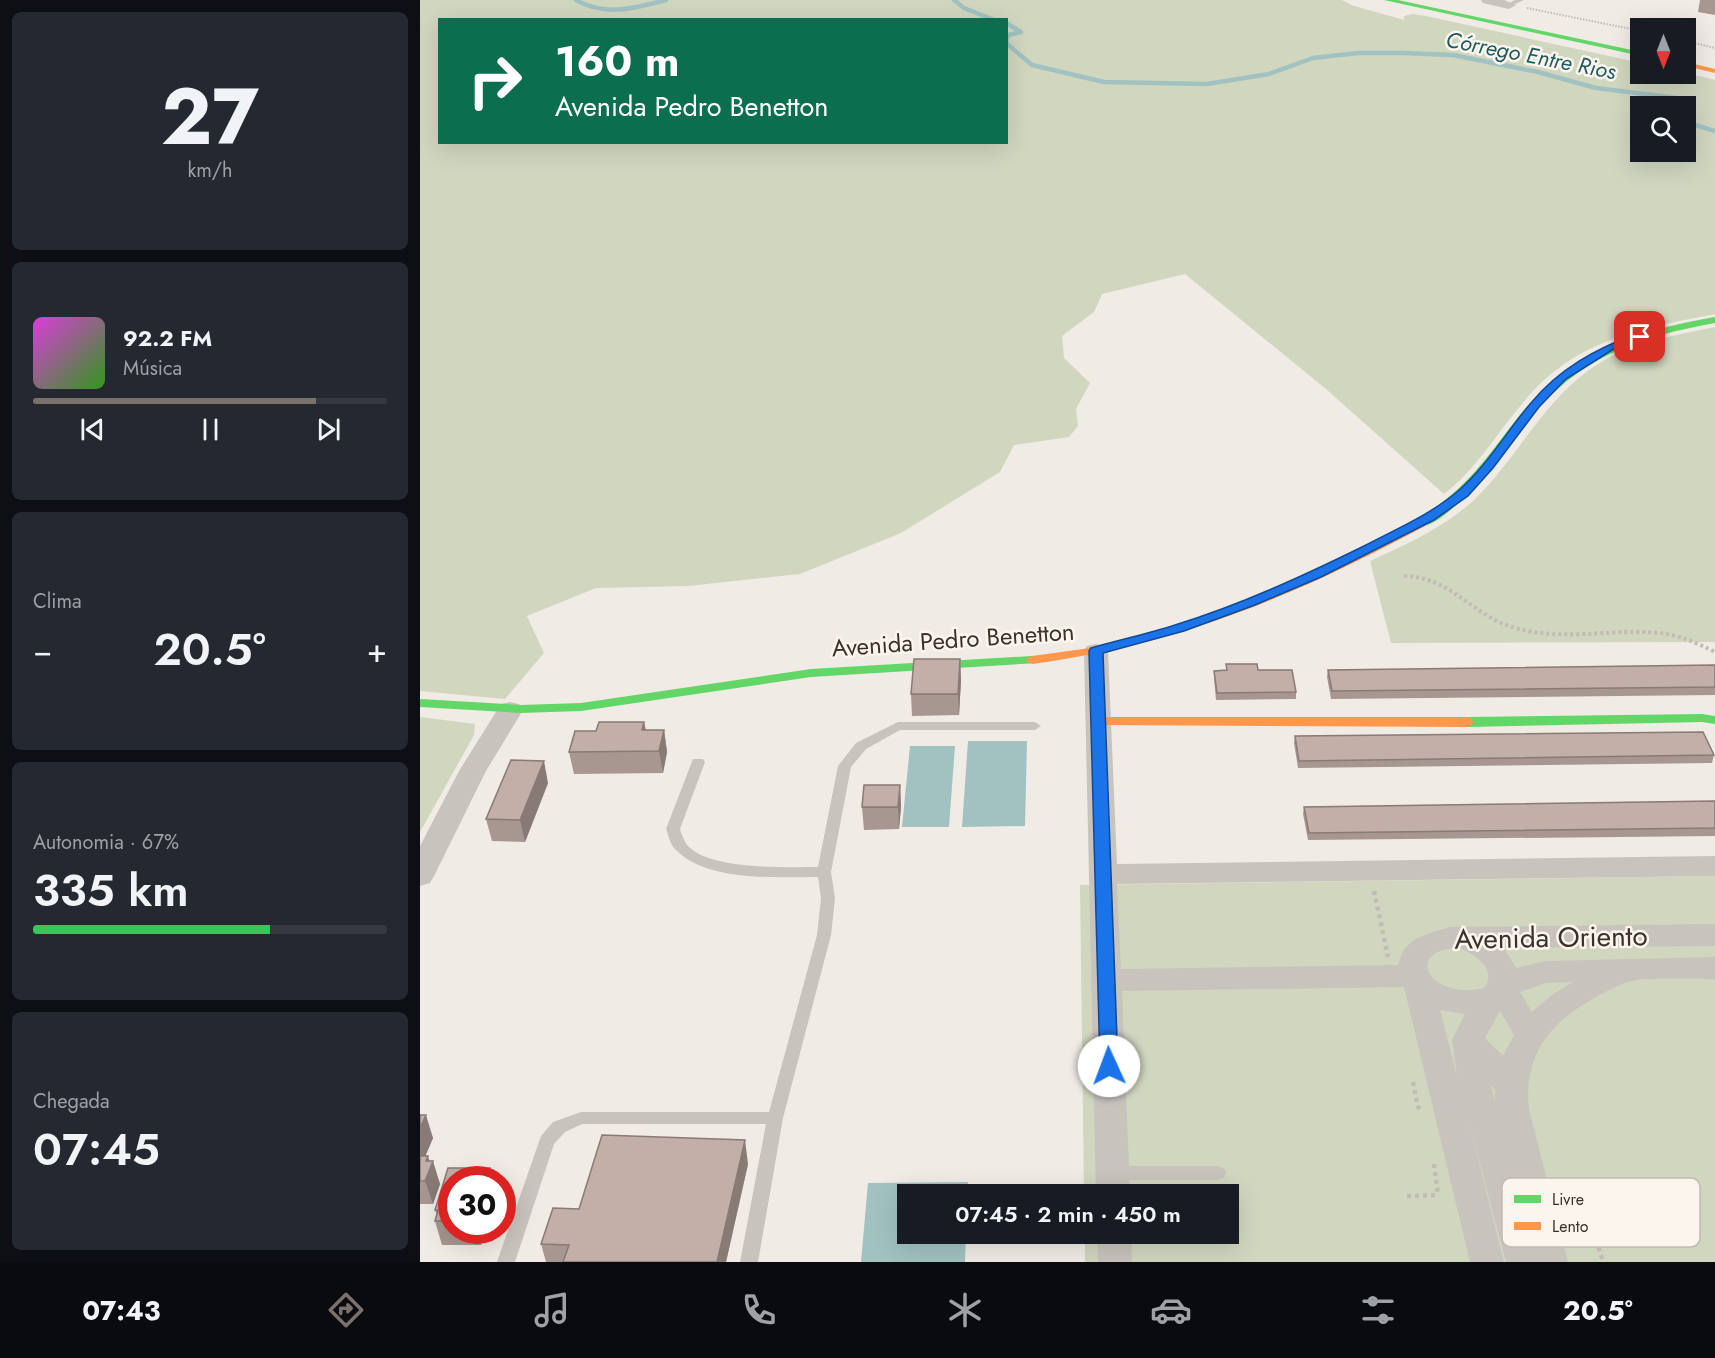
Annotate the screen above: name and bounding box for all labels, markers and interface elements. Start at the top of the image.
north arrow [1630,18,1696,84]
map controls [1630,18,1696,162]
water label: Córrego Entre Rios [1443,23,1619,87]
text: 160 m [555,31,679,92]
icon: right [456,42,534,120]
text: 27 [161,61,259,173]
text: Avenida Pedro Benetton [555,87,828,126]
button: search [1630,96,1696,162]
text: km/h [187,156,233,185]
pin [1614,311,1665,362]
icon: arrive [1623,320,1656,353]
text: 92.2 FM [123,322,212,354]
text: Música [123,354,182,383]
icon: previous [76,413,109,446]
icon: pause [194,413,227,446]
icon: next [312,413,345,446]
text: Clima [33,587,82,616]
street label: Avenida Pedro Benetton [831,614,1075,665]
text: 20.5° [153,617,266,682]
text: − [33,627,52,674]
text: + [367,627,387,674]
text: Autonomia · 67% [33,828,179,857]
text: 335 km [33,858,189,923]
street label: Avenida Oriento [1454,915,1648,960]
position arrow [1077,1034,1141,1098]
text: Chegada [33,1087,110,1116]
text: 07:45 [33,1117,160,1182]
speed limit sign: 30 [438,1166,516,1244]
legend [1502,1178,1700,1247]
text: Livre [1552,1188,1584,1211]
text: 07:45 · 2 min · 450 m [955,1198,1181,1230]
text: Lento [1552,1215,1589,1238]
icon: directions [325,1289,367,1331]
icon: music [531,1289,573,1331]
icon: phone [738,1289,780,1331]
icon: climate [944,1289,986,1331]
icon: car [1150,1289,1192,1331]
icon: filters [1357,1289,1399,1331]
text: 07:43 [82,1291,161,1330]
text: 20.5° [1563,1291,1633,1330]

